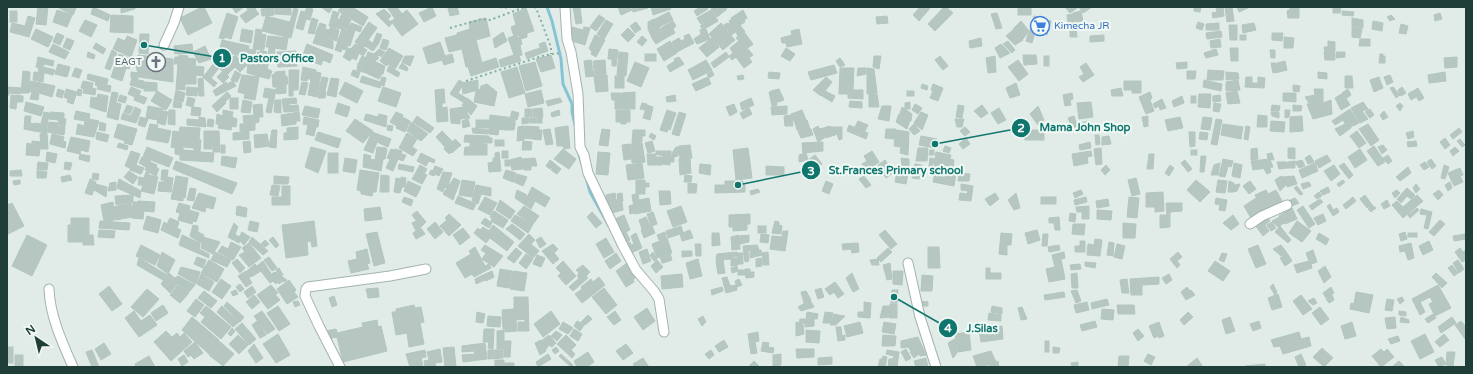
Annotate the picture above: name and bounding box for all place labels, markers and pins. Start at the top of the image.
supermarket icon: Kimecha JR [1029,15,1051,37]
place label: Kimecha JR [1054,20,1109,32]
callout: Pastors Office [212,47,322,70]
church icon: EAGT [145,51,167,73]
place label: EAGT [115,56,142,68]
callout: Mama John Shop [1011,116,1138,139]
callout: St.Frances Primary school [801,159,972,182]
callout: J.Silas [938,316,1006,339]

